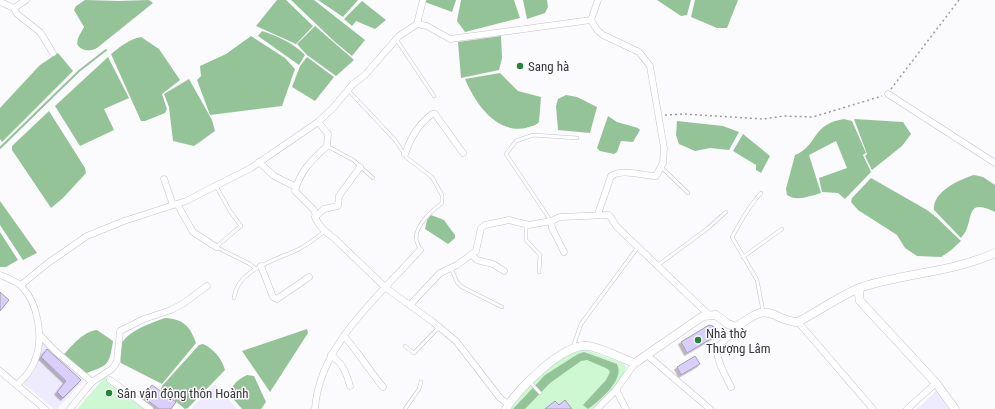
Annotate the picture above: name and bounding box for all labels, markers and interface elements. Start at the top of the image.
place label: Sang hà [528,59,569,74]
marker: Sang hà [515,61,525,71]
place label: Nhà thờ Thượng Lâm [706,326,771,356]
marker: Nhà thờ Thượng Lâm [693,335,703,345]
place label: Sân vận động thôn Hoành [117,386,249,401]
marker: Sân vận động thôn Hoành [104,388,114,398]

